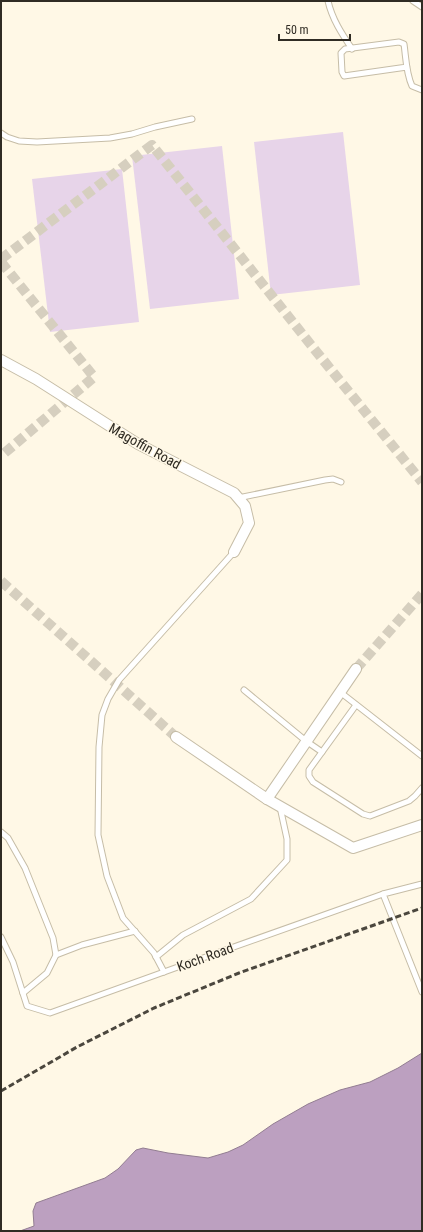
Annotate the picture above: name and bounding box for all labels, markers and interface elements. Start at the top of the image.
scale bar [279,16,350,42]
text: 50 m [285,23,309,37]
street label: Magoffin Road [106,420,184,472]
street label: Koch Road [175,939,235,975]

